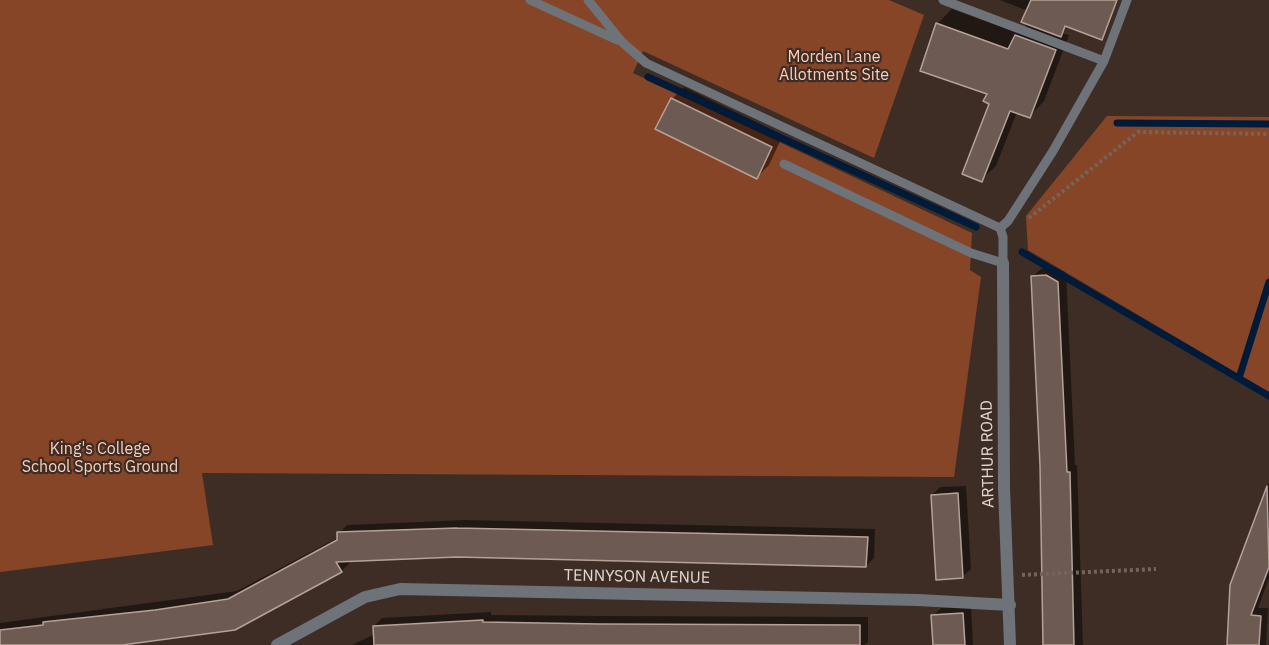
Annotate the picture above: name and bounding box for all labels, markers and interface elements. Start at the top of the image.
park label: Morden Lane Allotments Site [779,47,889,85]
street label: ARTHUR ROAD [977,400,999,508]
park label: King's College School Sports Ground [22,439,178,477]
street label: TENNYSON AVENUE [564,566,710,588]

